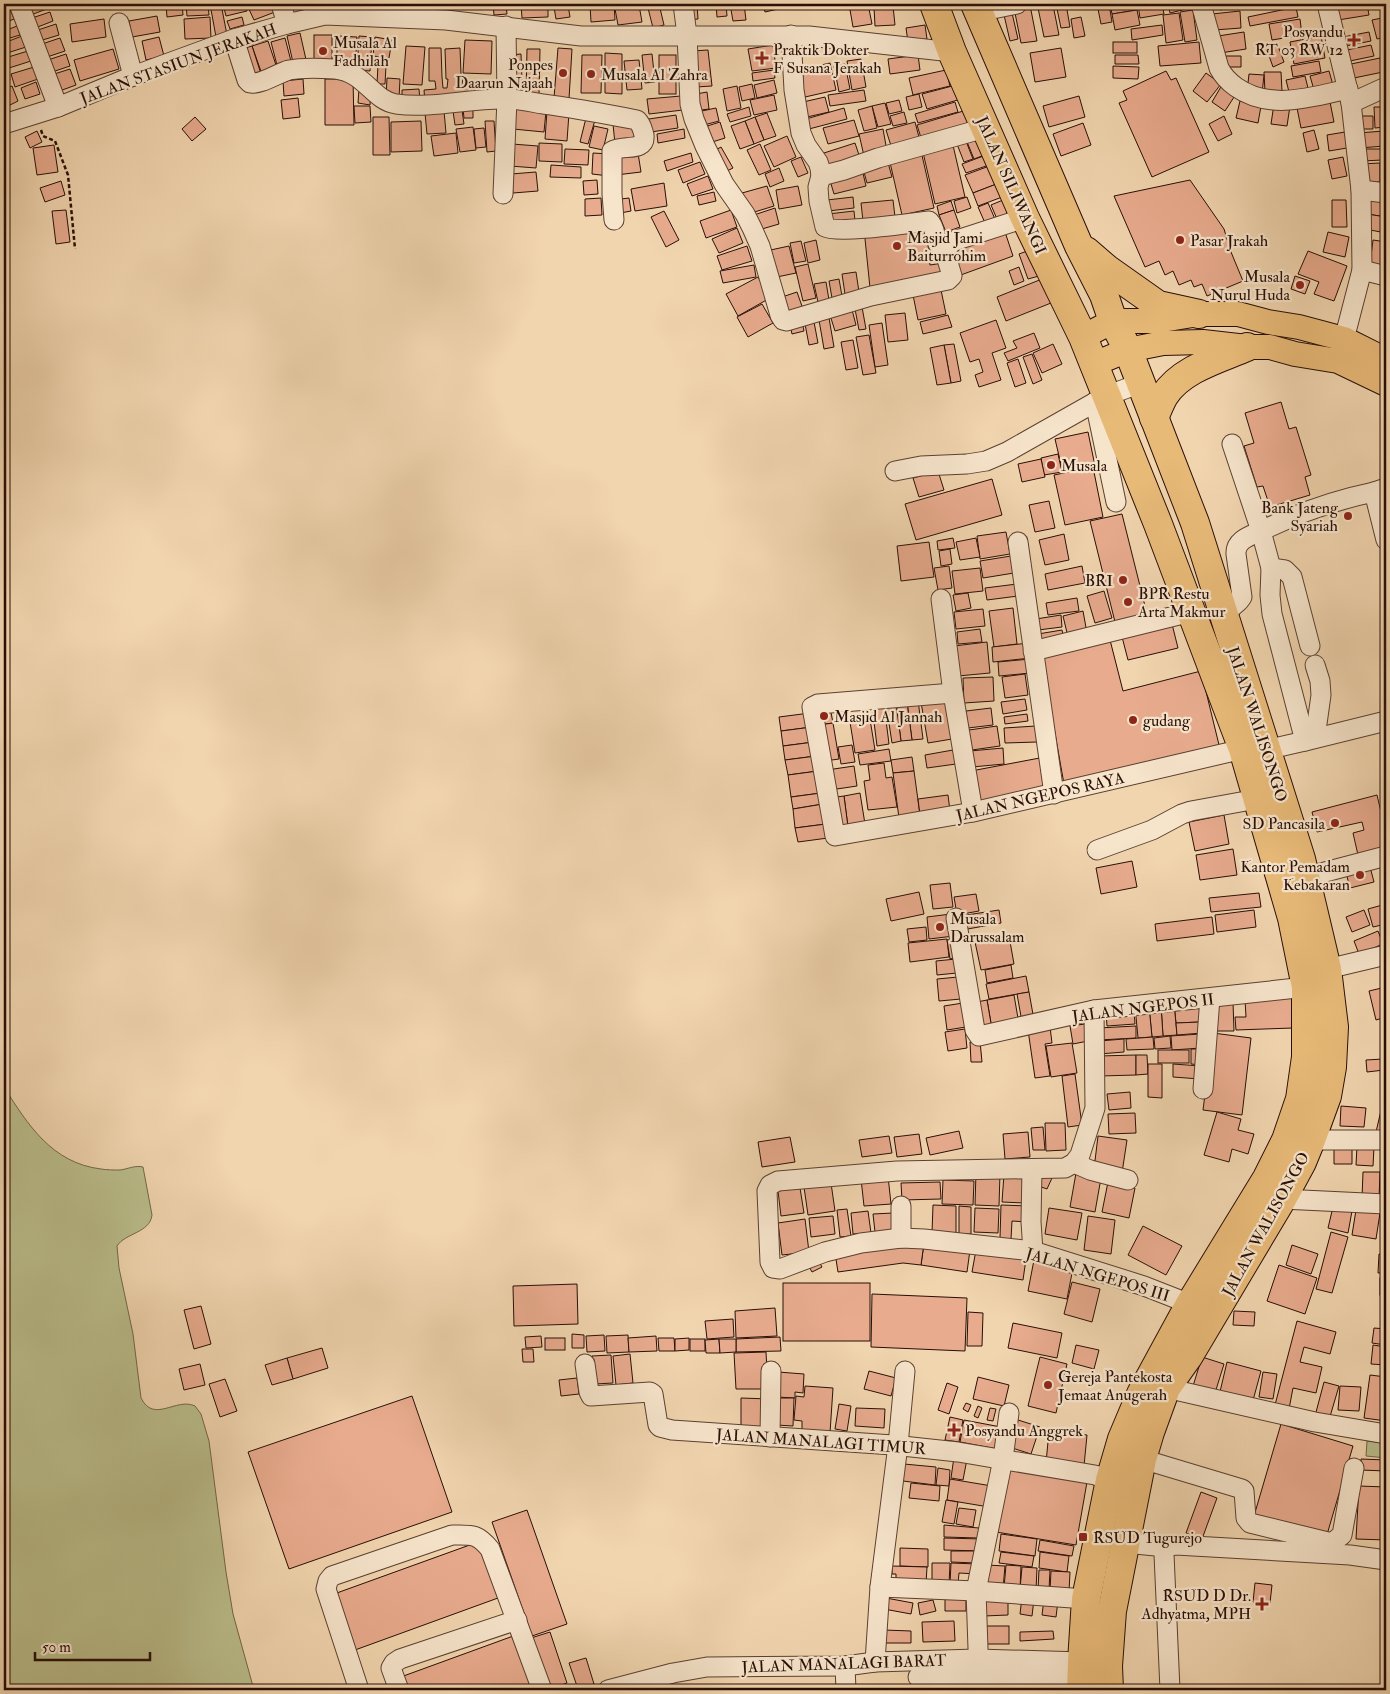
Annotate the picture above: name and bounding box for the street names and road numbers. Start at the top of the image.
street label: JALAN STASIUN JERAKAH [77,19,280,110]
street label: JALAN SILIWANGI [970,112,1051,258]
street label: JALAN WALISONGO [1221,643,1292,805]
street label: JALAN NGEPOS RAYA [953,768,1126,827]
street label: JALAN NGEPOS II [1070,989,1215,1028]
street label: JALAN WALISONGO [1217,1149,1315,1302]
street label: JALAN NGEPOS III [1022,1243,1172,1307]
street label: JALAN MANALAGI TIMUR [714,1425,927,1460]
street label: JALAN MANALAGI BARAT [740,1650,947,1679]

